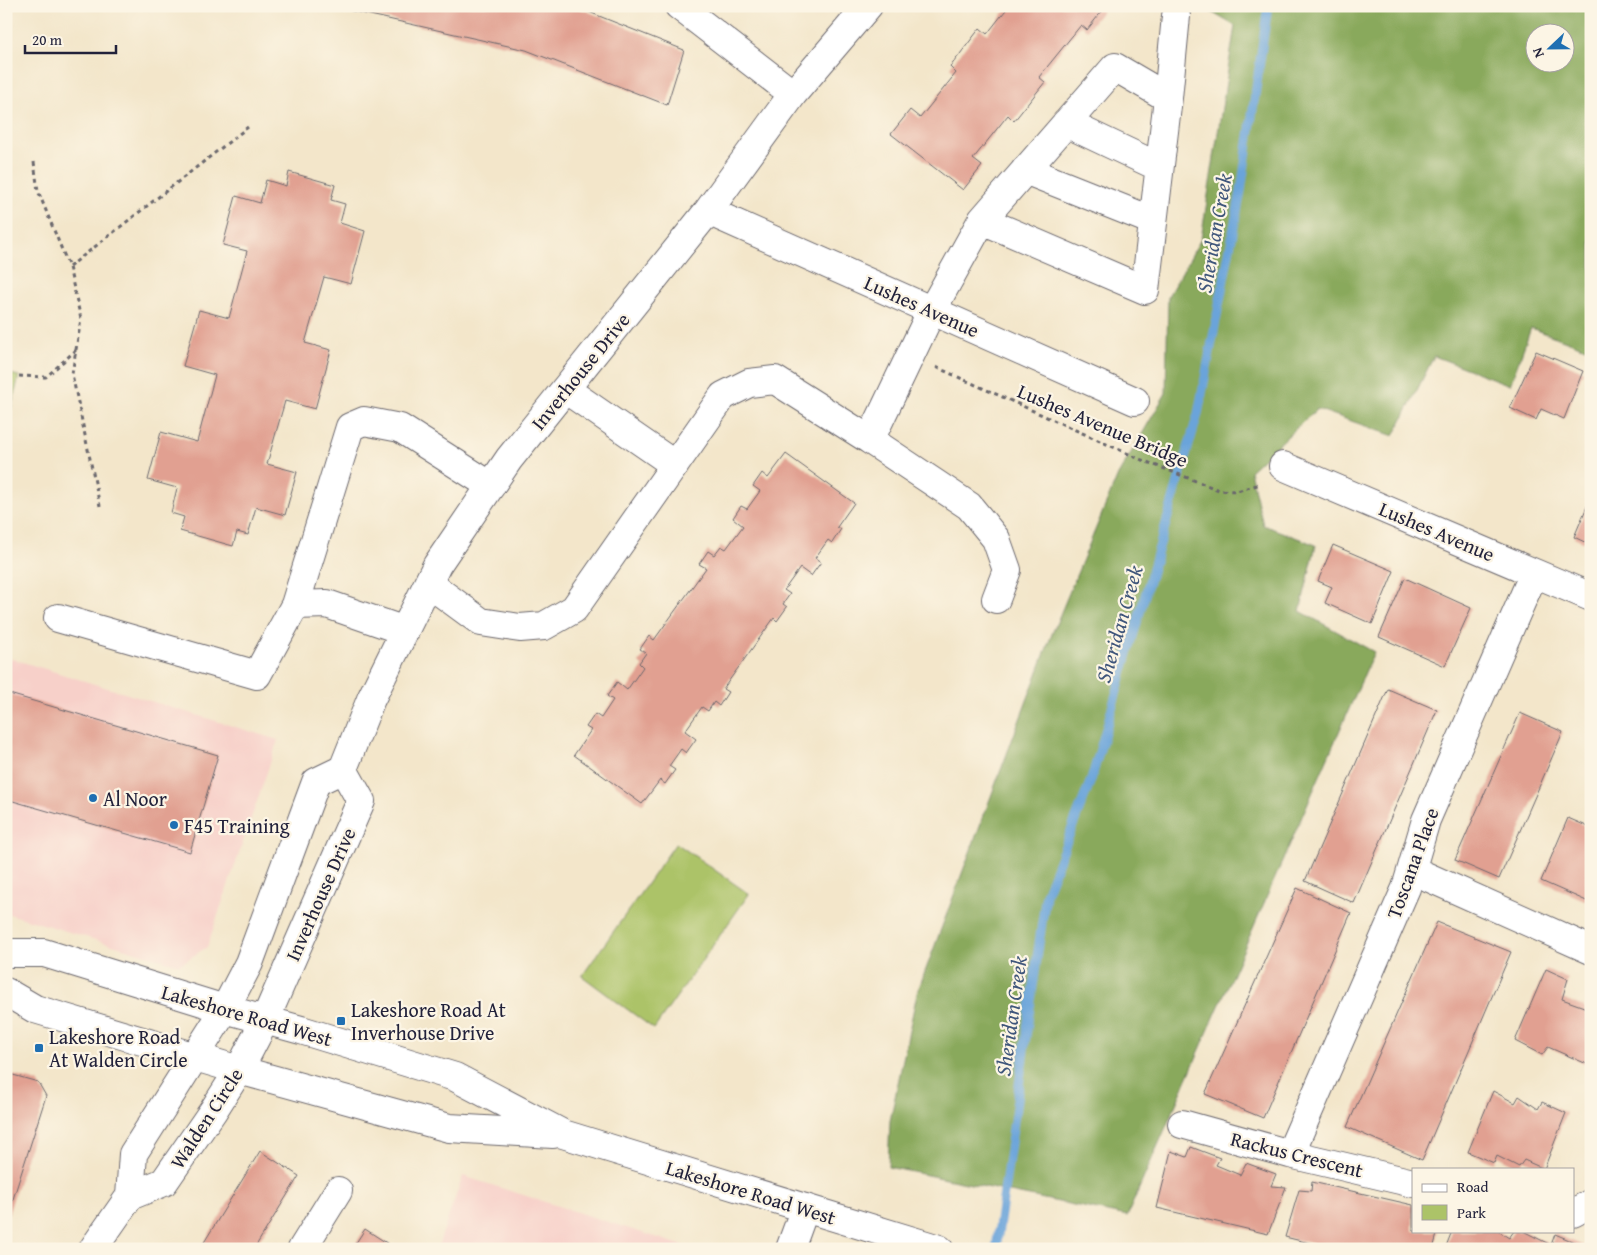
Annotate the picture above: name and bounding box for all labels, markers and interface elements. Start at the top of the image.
scale bar [25,22,116,54]
north arrow [1524,22,1574,72]
text: 20 m [32,29,63,50]
text: N [1527,44,1549,61]
water label: Sheridan Creek [1188,171,1240,295]
street label: Lushes Avenue [860,268,984,344]
street label: Inverhouse Drive [524,306,636,436]
street label: Lushes Avenue Bridge [1013,376,1193,474]
street label: Lushes Avenue [1375,494,1499,568]
water label: Sheridan Creek [1087,561,1151,686]
place label: Al Noor [103,784,167,813]
marker: Al Noor [87,792,99,804]
street label: Toscana Place [1379,804,1445,922]
place label: F45 Training [184,811,290,840]
marker: F45 Training [168,819,180,831]
street label: Inverhouse Drive [278,823,362,965]
water label: Sheridan Creek [987,954,1035,1078]
street label: Lakeshore Road West [158,977,336,1053]
place label: Lakeshore Road At Inverhouse Drive [351,995,506,1047]
marker: Lakeshore Road At Inverhouse Drive [335,1015,347,1027]
place label: Lakeshore Road At Walden Circle [49,1022,188,1074]
marker: Lakeshore Road At Walden Circle [33,1042,45,1054]
street label: Walden Circle [163,1062,249,1174]
street label: Rackus Crescent [1228,1124,1366,1184]
street label: Lakeshore Road West [662,1152,840,1232]
legend [1412,1168,1574,1232]
text: Road [1457,1176,1488,1197]
text: Park [1457,1202,1486,1223]

